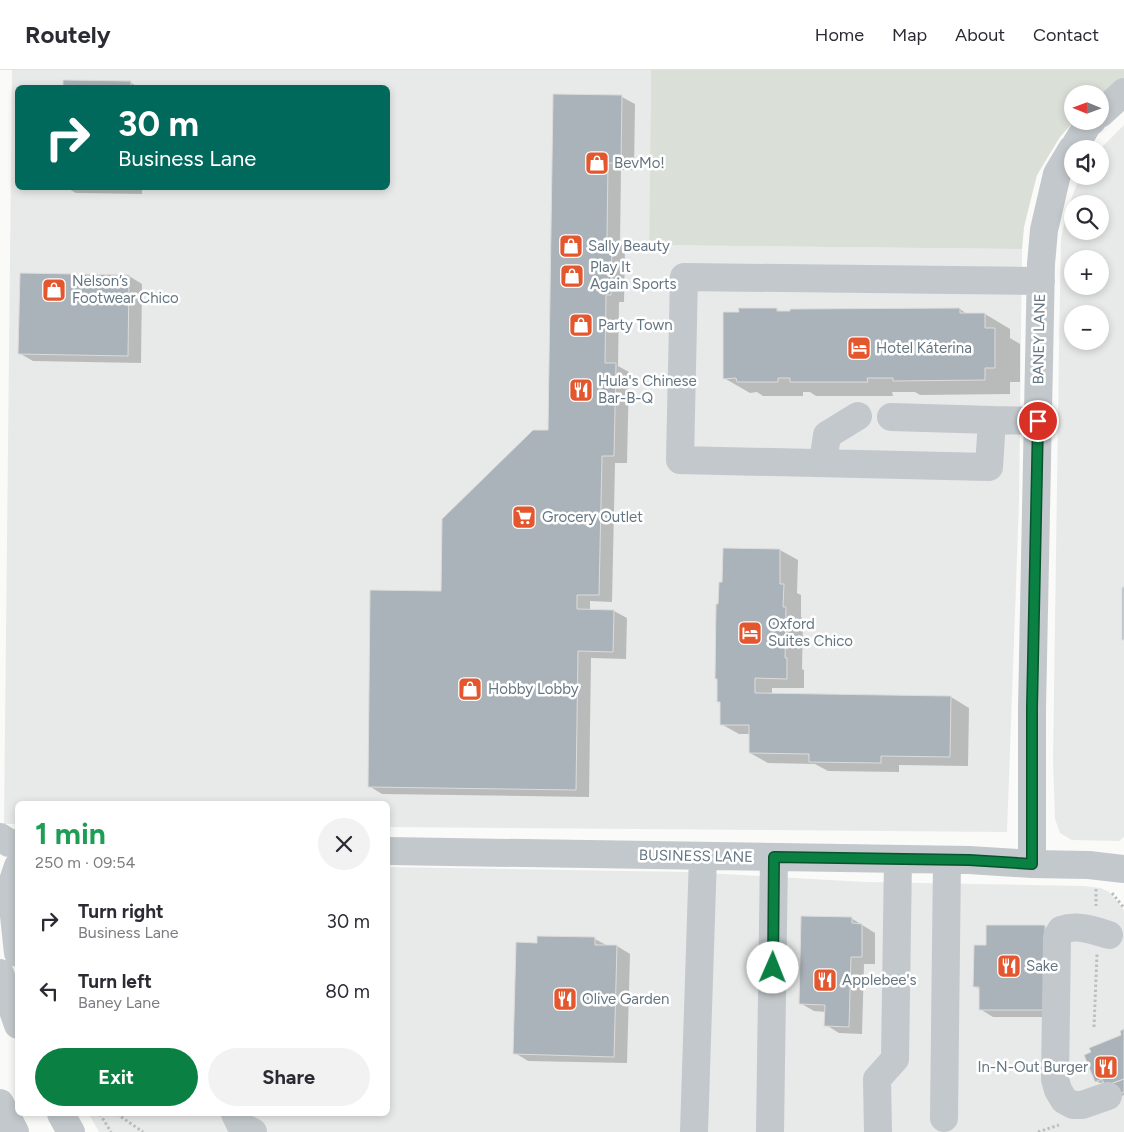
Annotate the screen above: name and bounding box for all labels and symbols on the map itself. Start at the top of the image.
north arrow [1064,85,1109,130]
shop icon: BevMo! [584,150,610,176]
place label: BevMo! [614,154,665,172]
shop icon: Sally Beauty [558,233,584,259]
place label: Sally Beauty [588,237,670,255]
place label: Play It Again Sports [590,258,677,293]
shop icon: Play It Again Sports [559,263,585,289]
place label: Nelson’s Footwear Chico [72,272,179,307]
shop icon: Nelson’s Footwear Chico [41,277,67,303]
street label: BANEY LANE [1029,293,1049,385]
shop icon: Party Town [568,312,594,338]
place label: Party Town [598,316,673,334]
hotel icon: Hotel Káterina [846,335,872,361]
place label: Hotel Káterina [876,339,972,357]
place label: Hula's Chinese Bar-B-Q [598,372,697,407]
restaurant icon: Hula's Chinese Bar-B-Q [568,377,594,403]
pin [1017,400,1059,442]
supermarket icon: Grocery Outlet [511,504,537,530]
place label: Grocery Outlet [542,508,643,526]
place label: Oxford Suites Chico [768,615,853,650]
hotel icon: Oxford Suites Chico [737,620,763,646]
shop icon: Hobby Lobby [457,676,483,702]
place label: Hobby Lobby [488,680,579,698]
street label: BUSINESS LANE [639,846,753,866]
position arrow [746,941,798,993]
restaurant icon: Sake [996,953,1022,979]
place label: Sake [1026,957,1058,975]
restaurant icon: Applebee's [812,967,838,993]
place label: Applebee's [842,971,917,989]
restaurant icon: Olive Garden [552,986,578,1012]
place label: Olive Garden [582,990,669,1008]
restaurant icon: In-N-Out Burger [1093,1054,1119,1080]
place label: In-N-Out Burger [977,1058,1088,1076]

